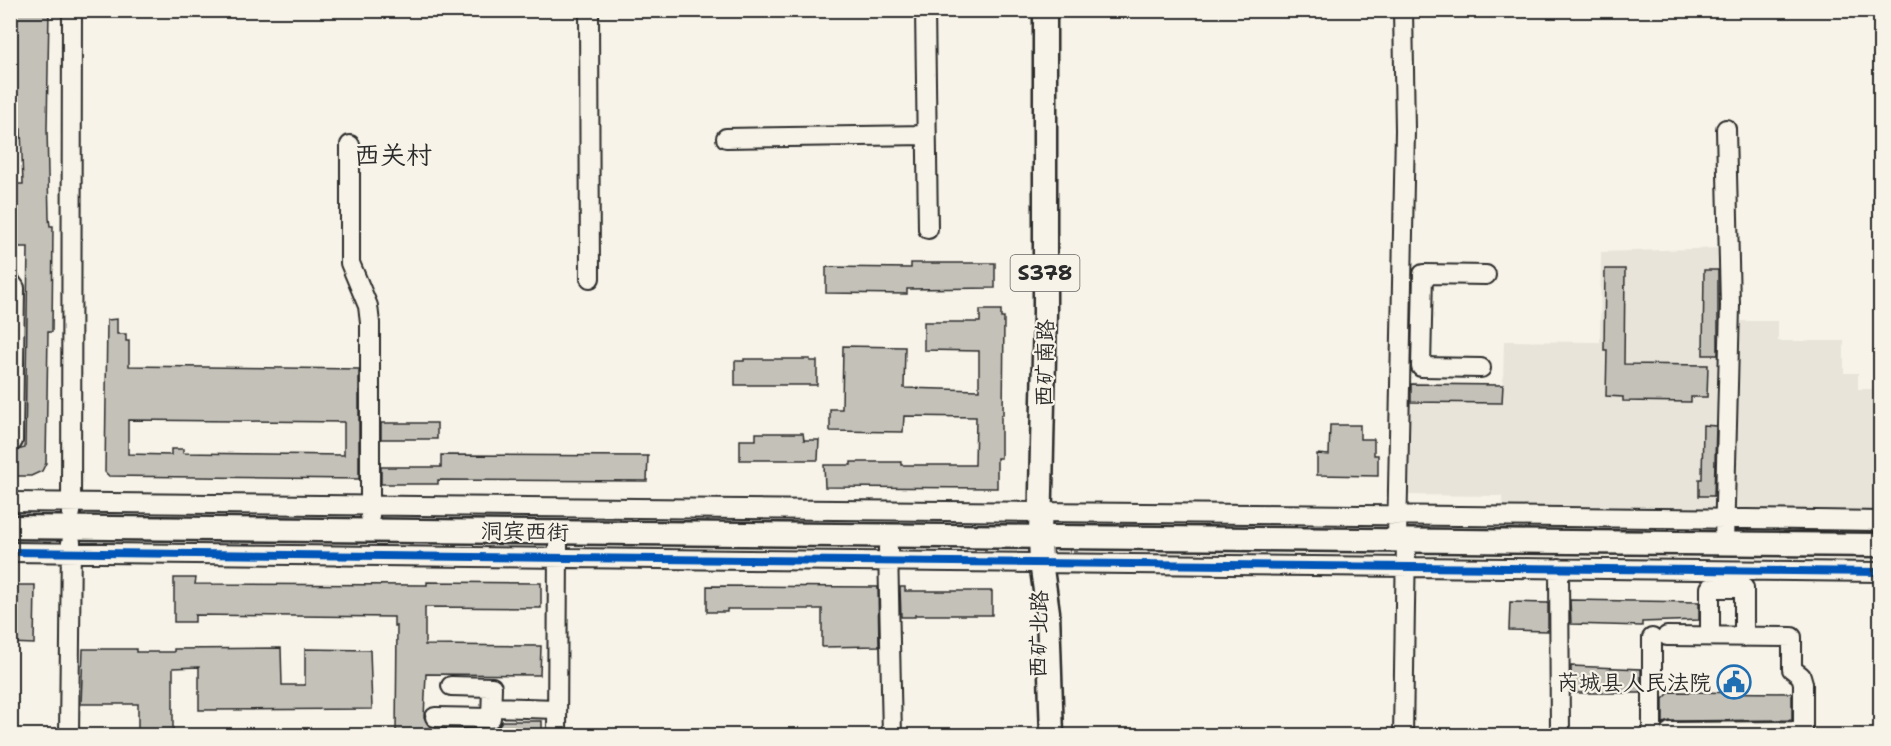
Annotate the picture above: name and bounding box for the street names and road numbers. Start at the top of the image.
road number: S378 [1010,255,1080,291]
street label: 西矿南路 [1029,319,1060,407]
street label: 洞宾西街 [481,516,569,547]
street label: 西矿北路 [1023,590,1054,678]

